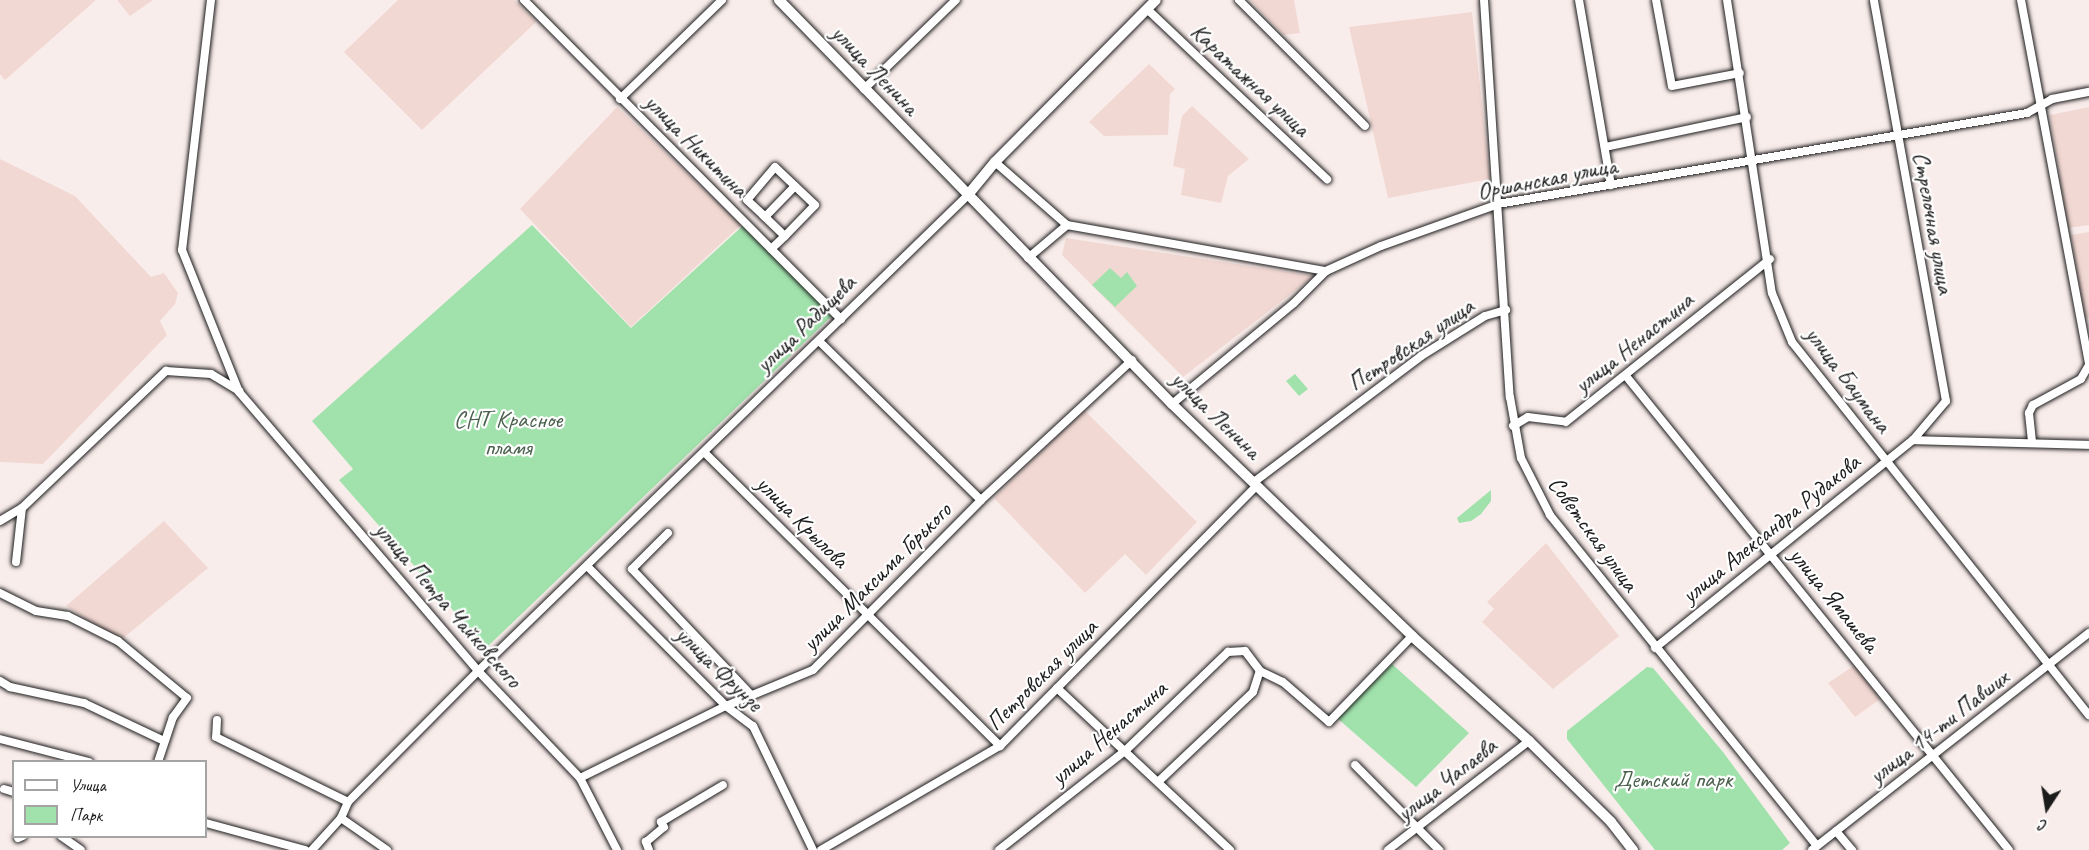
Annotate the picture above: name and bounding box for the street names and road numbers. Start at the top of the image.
street label: Каратажная улица [1183,17,1317,143]
street label: улица Ленина [825,19,925,121]
street label: улица Никитина [637,87,755,205]
street label: Стрелочная улица [1906,149,1960,297]
street label: Оршанская улица [1475,151,1619,207]
street label: улица Радищева [749,268,863,380]
street label: улица Ненастина [1569,287,1699,399]
street label: Петровская улица [1342,292,1480,398]
street label: улица Баумана [1799,321,1897,439]
street label: улица Ленина [1165,365,1267,465]
street label: улица Александра Рудакова [1676,448,1866,610]
street label: улица Крылова [750,470,854,574]
street label: Советская улица [1541,470,1645,598]
street label: улица Максима Горького [797,497,957,657]
street label: улица Петра Чайковского [368,516,528,694]
street label: улица Ямашева [1783,542,1885,658]
street label: Петровская улица [980,613,1104,737]
street label: улица Фрунзе [670,621,768,717]
street label: улица 14-ти Павших [1862,663,2016,791]
street label: улица Ненастина [1045,675,1173,791]
street label: улица Чапаева [1391,732,1503,828]

